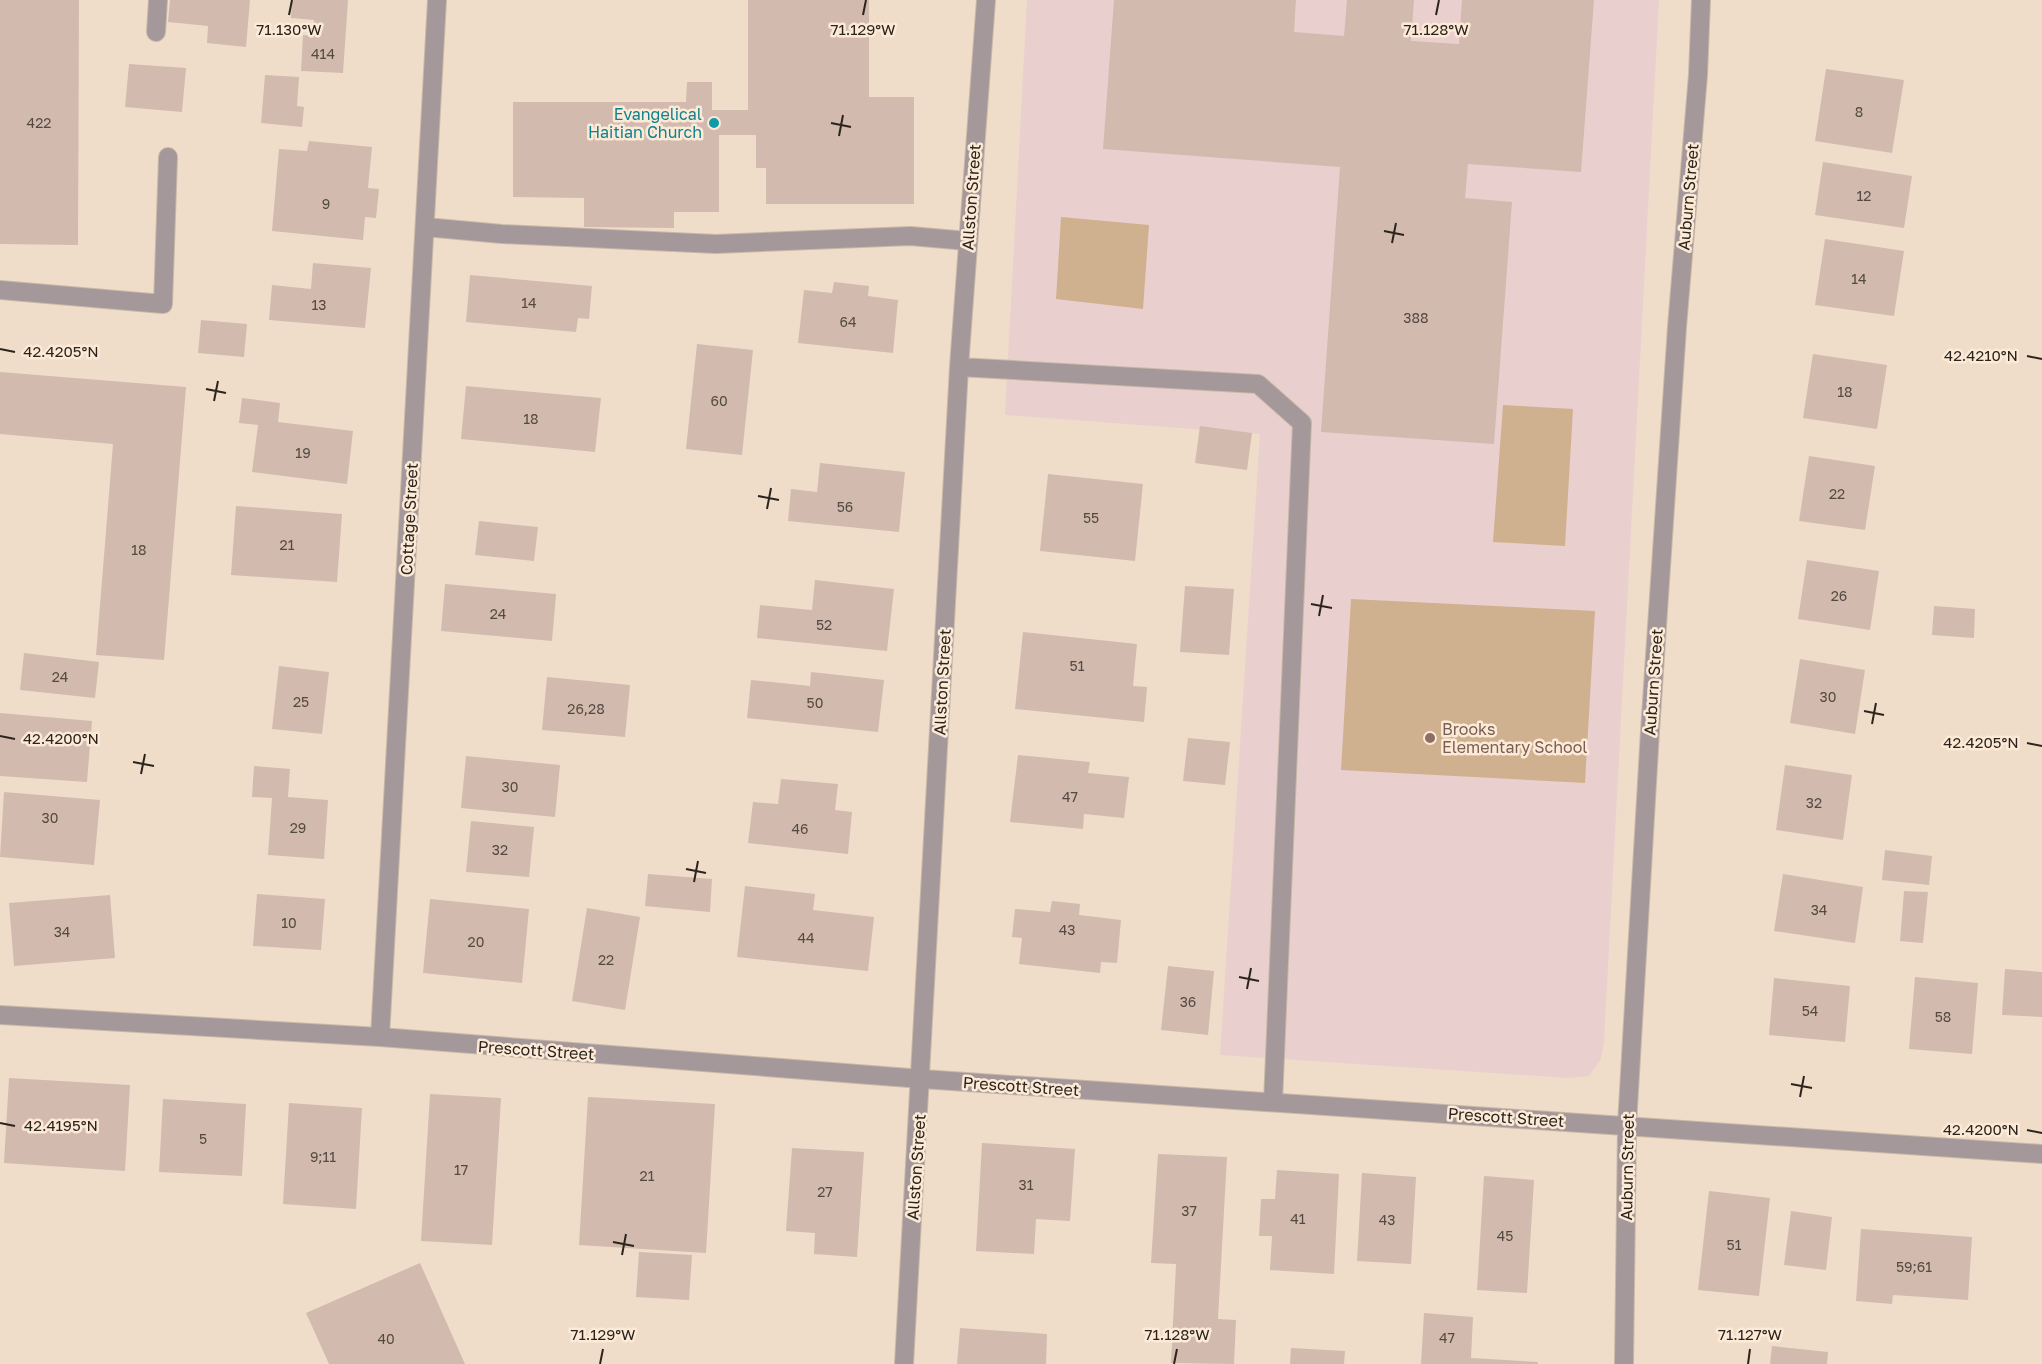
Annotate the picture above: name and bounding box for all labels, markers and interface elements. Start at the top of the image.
text: 71.130°W [256,20,322,38]
text: 71.129°W [830,20,896,38]
text: 71.128°W [1403,20,1469,38]
house number: 414 [311,45,335,62]
house number: 8 [1855,103,1863,120]
place label: Evangelical Haitian Church [588,104,702,142]
house number: 422 [27,114,51,131]
marker: Evangelical Haitian Church [707,116,721,130]
street label: Allston Street [957,143,985,251]
street label: Auburn Street [1673,143,1703,251]
house number: 12 [1857,187,1871,204]
house number: 9 [322,195,330,212]
house number: 14 [1851,270,1867,287]
house number: 14 [521,294,537,311]
house number: 13 [312,296,326,313]
house number: 388 [1403,309,1429,326]
house number: 64 [839,313,857,330]
text: 42.4205°N [23,342,99,360]
text: 42.4210°N [1944,346,2018,364]
house number: 18 [1837,383,1853,400]
house number: 60 [710,392,728,409]
house number: 18 [523,410,539,427]
house number: 19 [295,444,311,461]
street label: Cottage Street [396,462,422,576]
house number: 22 [1829,485,1845,502]
house number: 56 [837,498,853,515]
house number: 55 [1083,509,1099,526]
house number: 21 [280,536,295,553]
house number: 18 [131,541,147,558]
house number: 26 [1831,587,1847,604]
house number: 24 [490,605,506,622]
house number: 52 [816,616,832,633]
street label: Allston Street [929,628,955,736]
street label: Auburn Street [1639,628,1667,736]
house number: 51 [1070,657,1085,674]
house number: 24 [52,668,68,685]
house number: 30 [1820,688,1836,705]
house number: 25 [293,693,309,710]
house number: 50 [807,694,823,711]
house number: 26,28 [567,700,605,717]
place label: Brooks Elementary School [1442,719,1587,757]
text: 42.4200°N [23,729,99,747]
marker: Brooks Elementary School [1423,731,1437,745]
text: 42.4205°N [1943,733,2019,751]
house number: 30 [502,778,518,795]
house number: 47 [1062,788,1078,805]
house number: 32 [1806,794,1822,811]
house number: 30 [42,809,58,826]
house number: 29 [290,819,306,836]
house number: 46 [791,820,809,837]
house number: 32 [492,841,508,858]
house number: 34 [1811,901,1827,918]
house number: 10 [281,914,297,931]
house number: 43 [1059,921,1075,938]
house number: 34 [54,923,70,940]
house number: 44 [797,929,815,946]
house number: 20 [468,933,484,950]
house number: 22 [598,951,614,968]
house number: 36 [1180,993,1196,1010]
house number: 54 [1802,1002,1818,1019]
house number: 58 [1935,1008,1951,1025]
street label: Prescott Street [477,1036,595,1064]
street label: Prescott Street [962,1072,1080,1100]
street label: Prescott Street [1447,1103,1565,1131]
street label: Allston Street [902,1113,930,1221]
street label: Auburn Street [1616,1113,1638,1221]
text: 42.4195°N [24,1116,98,1134]
text: 42.4200°N [1943,1120,2019,1138]
house number: 5 [199,1130,207,1147]
house number: 9;11 [310,1148,336,1165]
house number: 17 [454,1161,468,1178]
house number: 21 [640,1167,655,1184]
house number: 31 [1019,1176,1034,1193]
house number: 27 [817,1183,833,1200]
house number: 37 [1181,1202,1197,1219]
house number: 41 [1290,1210,1306,1227]
house number: 43 [1379,1211,1395,1228]
house number: 45 [1497,1227,1513,1244]
house number: 51 [1727,1236,1742,1253]
house number: 59;61 [1896,1258,1932,1275]
text: 71.129°W [570,1325,636,1343]
text: 71.128°W [1144,1325,1210,1343]
text: 71.127°W [1718,1325,1782,1343]
house number: 47 [1439,1329,1455,1346]
house number: 40 [377,1330,395,1347]

